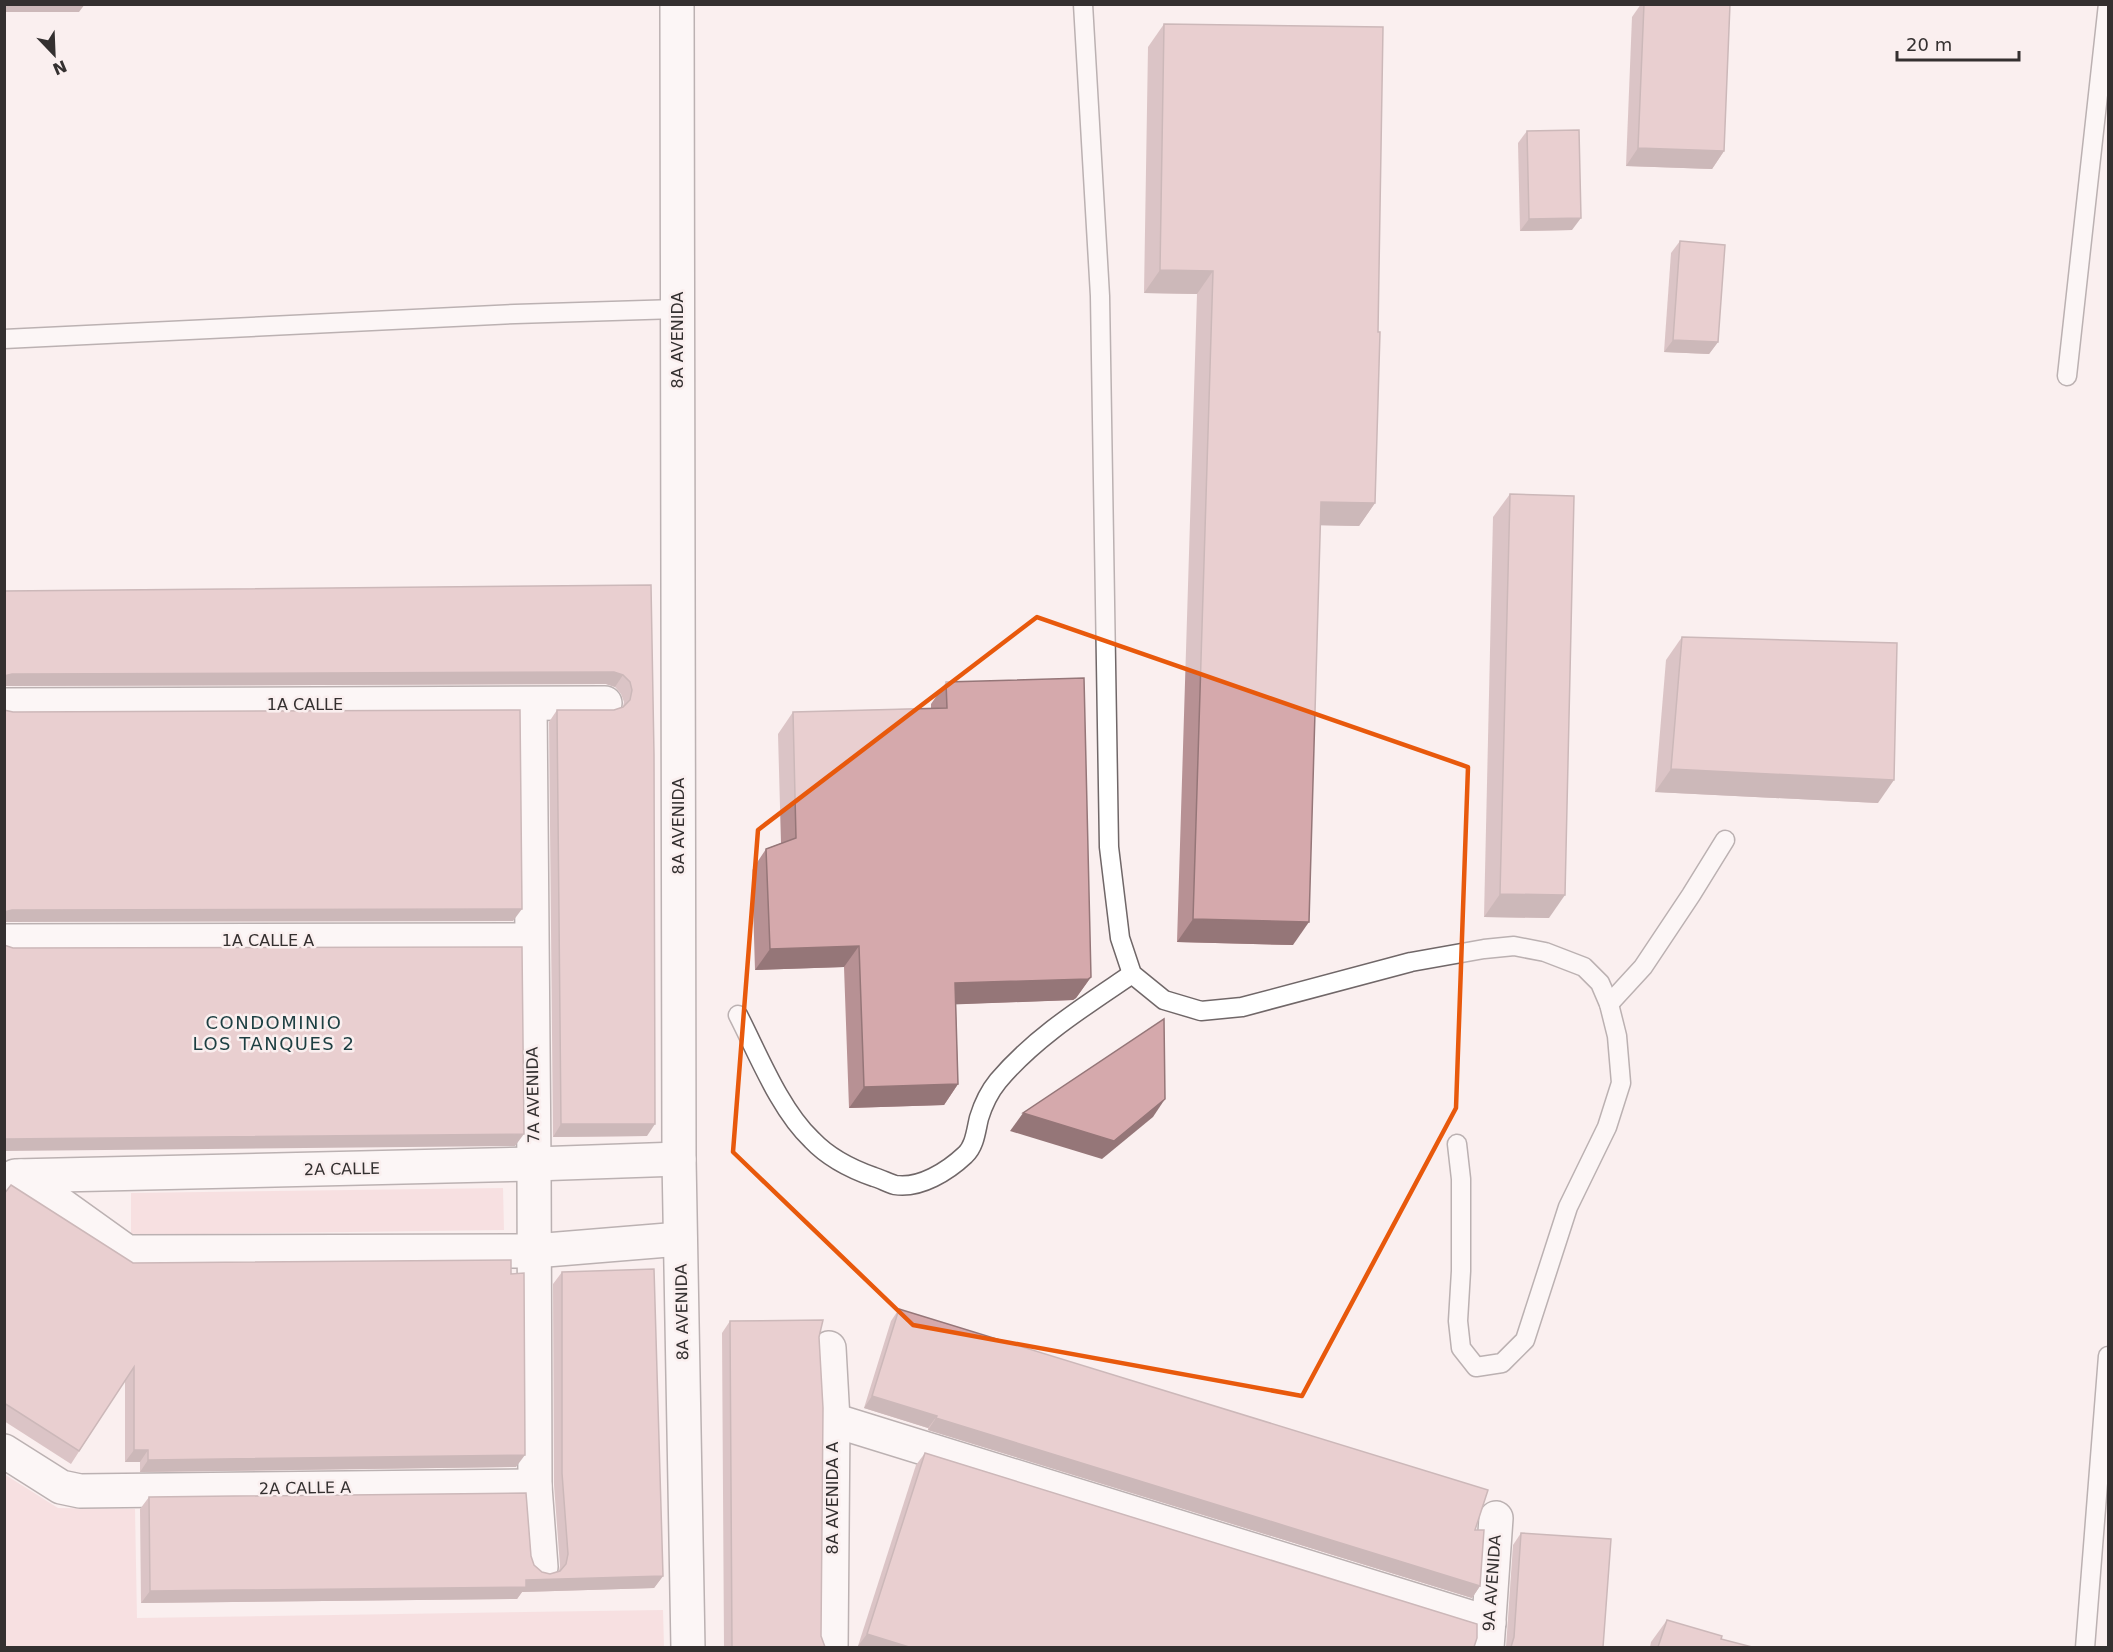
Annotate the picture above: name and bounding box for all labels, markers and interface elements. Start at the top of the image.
north arrow [24,24,84,84]
scale bar [1897,24,2018,62]
text: 20 m [1906,34,1952,55]
text: N [50,56,70,79]
street label: 8A AVENIDA [668,292,687,388]
street label: 1A CALLE [267,695,343,714]
street label: 8A AVENIDA [669,778,688,874]
street label: 1A CALLE A [222,931,314,950]
district label: CONDOMINIO LOS TANQUES 2 [193,1012,355,1054]
street label: 7A AVENIDA [523,1046,543,1144]
street label: 2A CALLE [304,1159,380,1179]
street label: 8A AVENIDA [672,1263,692,1361]
street label: 8A AVENIDA A [823,1442,842,1554]
street label: 2A CALLE A [259,1478,351,1498]
street label: 9A AVENIDA [1479,1534,1505,1632]

